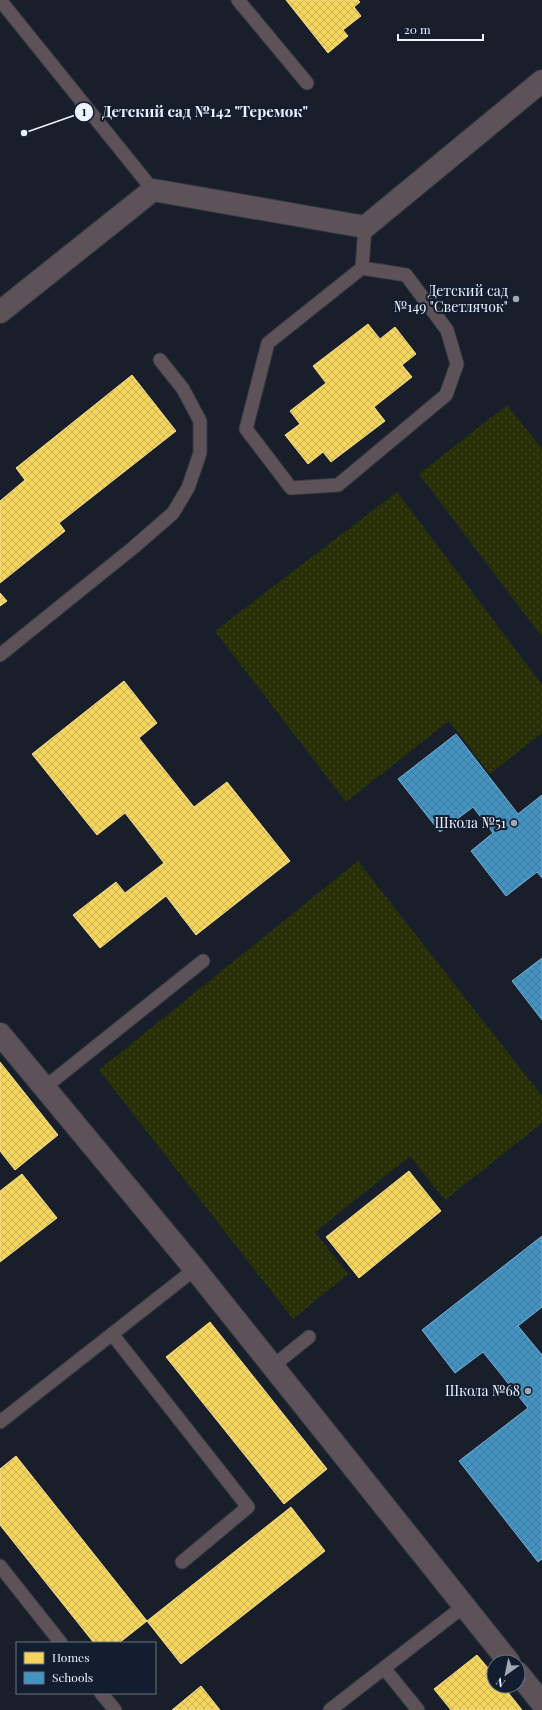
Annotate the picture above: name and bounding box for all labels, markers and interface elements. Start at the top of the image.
scale bar [398,16,483,42]
text: 20 m [404,21,431,37]
callout: Детский сад №142 "Теремок" [74,98,316,125]
text: Детский сад №142 "Теремок" [102,101,308,121]
text: 1 [82,103,87,119]
place label: Детский сад №149 "Светлячок" [394,281,509,316]
marker: Детский сад №149 "Светлячок" [511,294,521,304]
place label: Школа №51 [435,813,506,832]
marker: Школа №51 [509,818,519,828]
place label: Школа №68 [445,1381,520,1400]
marker: Школа №68 [523,1386,533,1396]
legend [16,1642,156,1694]
text: Homes [52,1649,90,1665]
north arrow [486,1654,526,1694]
text: Schools [52,1669,93,1685]
text: N [493,1674,508,1691]

